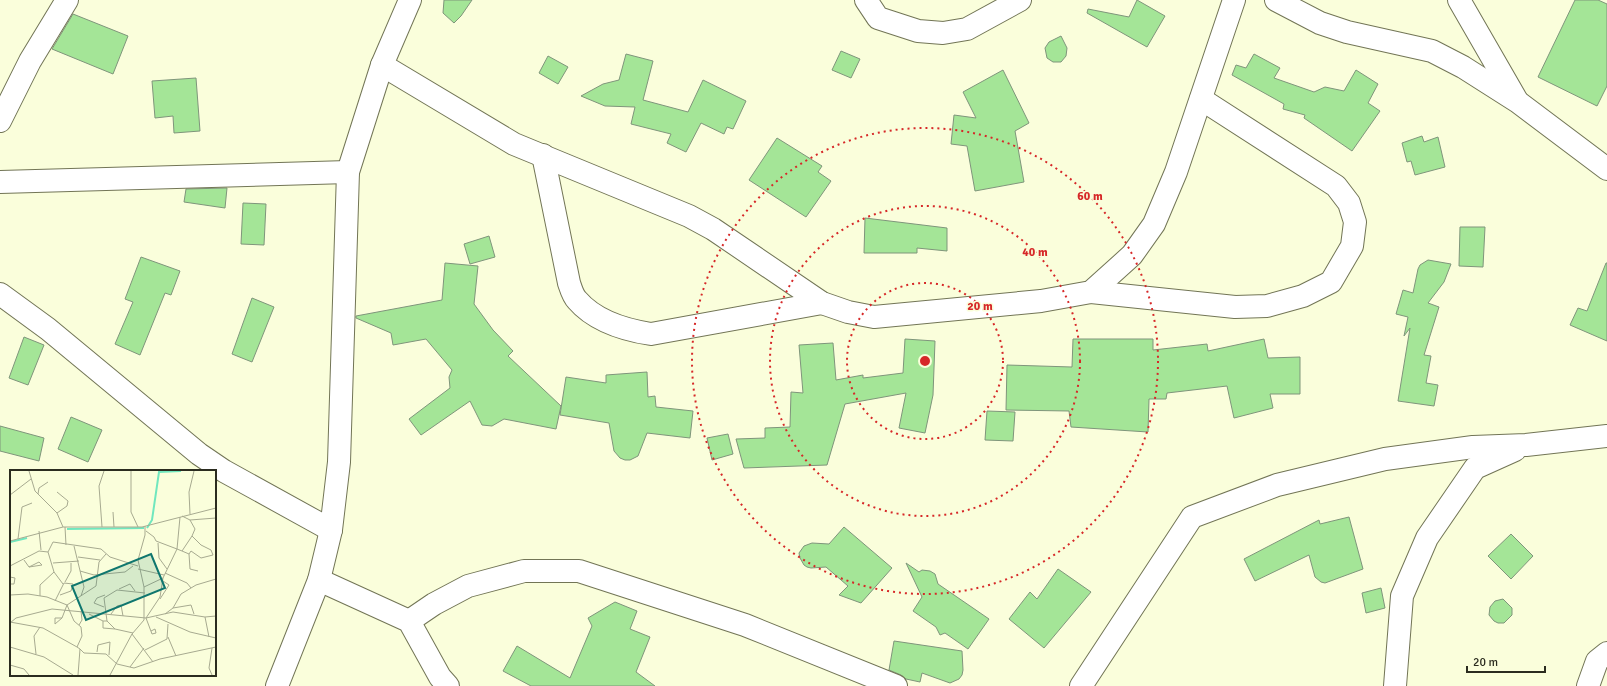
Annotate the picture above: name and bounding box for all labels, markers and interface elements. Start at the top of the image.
text: 60 m [1077,189,1103,204]
text: 40 m [1022,245,1048,260]
text: 20 m [967,299,993,314]
centre of rings [918,354,932,368]
inset map [10,470,216,676]
scale bar [1467,648,1545,674]
text: 20 m [1473,655,1498,670]

